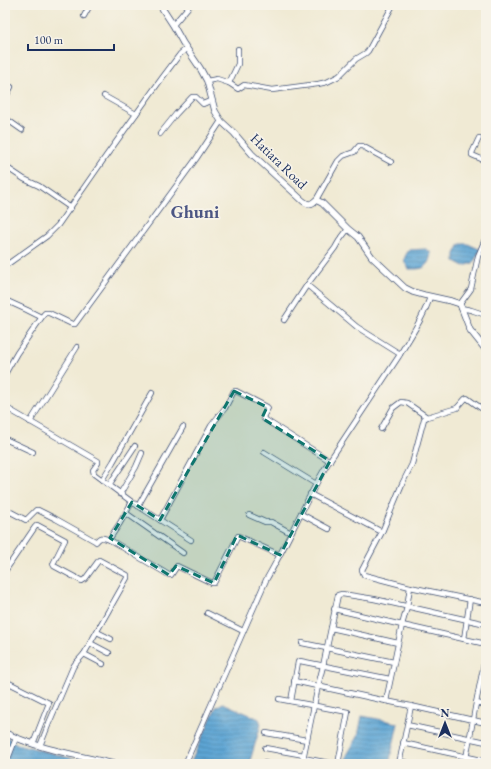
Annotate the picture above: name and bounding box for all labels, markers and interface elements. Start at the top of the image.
scale bar [28,26,114,52]
text: 100 m [34,32,64,48]
street label: Hatiara Road [247,129,312,193]
district label: Ghuni [171,200,220,223]
north arrow [425,703,465,743]
text: N [441,706,450,720]

